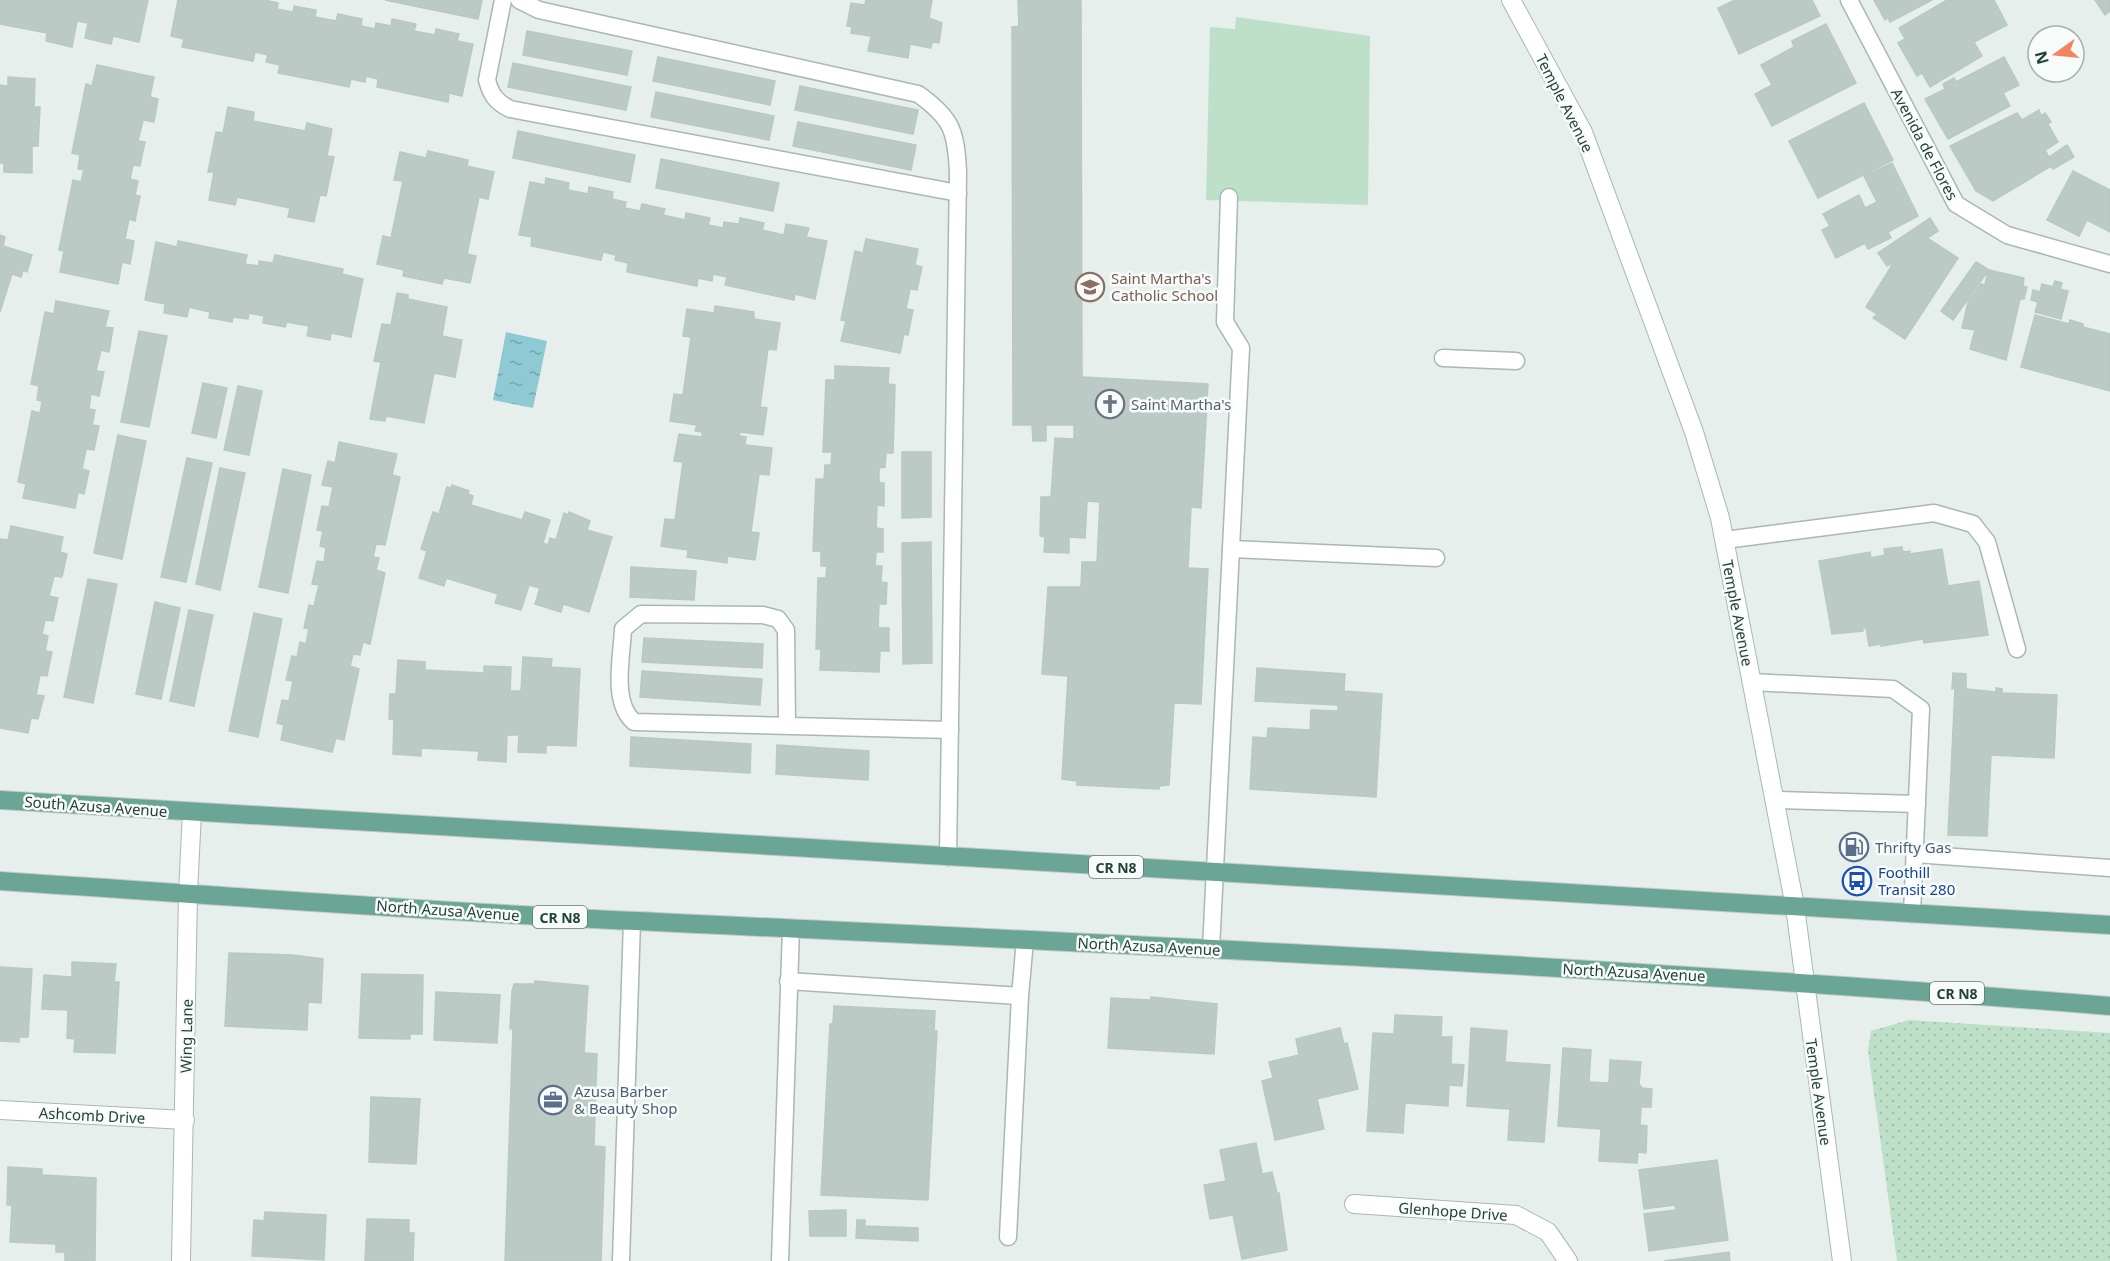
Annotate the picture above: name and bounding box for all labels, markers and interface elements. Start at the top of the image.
north arrow [2026,24,2086,84]
text: N [2029,49,2054,67]
street label: Temple Avenue [1532,50,1598,156]
street label: Avenida de Flores [1887,84,1963,204]
place label: Saint Martha's Catholic School [1111,268,1218,305]
school or university icon: Saint Martha's Catholic School [1074,271,1106,303]
church icon: Saint Martha's [1094,388,1126,420]
place label: Saint Martha's [1131,394,1231,414]
street label: Temple Avenue [1718,558,1758,668]
street label: South Azusa Avenue [24,791,168,821]
fuel station icon: Thrifty Gas [1838,831,1870,863]
place label: Thrifty Gas [1875,837,1951,857]
road number: CR N8 [1089,856,1143,878]
place label: Foothill Transit 280 [1878,862,1955,899]
bus stop icon: Foothill Transit 280 [1841,865,1873,897]
street label: North Azusa Avenue [376,895,520,925]
road number: CR N8 [533,906,587,928]
street label: North Azusa Avenue [1077,932,1221,960]
street label: North Azusa Avenue [1562,958,1706,986]
road number: CR N8 [1930,982,1984,1004]
street label: Wing Lane [175,999,197,1073]
street label: Temple Avenue [1802,1037,1836,1147]
place label: Azusa Barber & Beauty Shop [574,1081,678,1118]
office icon: Azusa Barber & Beauty Shop [537,1084,569,1116]
street label: Ashcomb Drive [38,1102,146,1128]
street label: Glenhope Drive [1398,1197,1508,1225]

